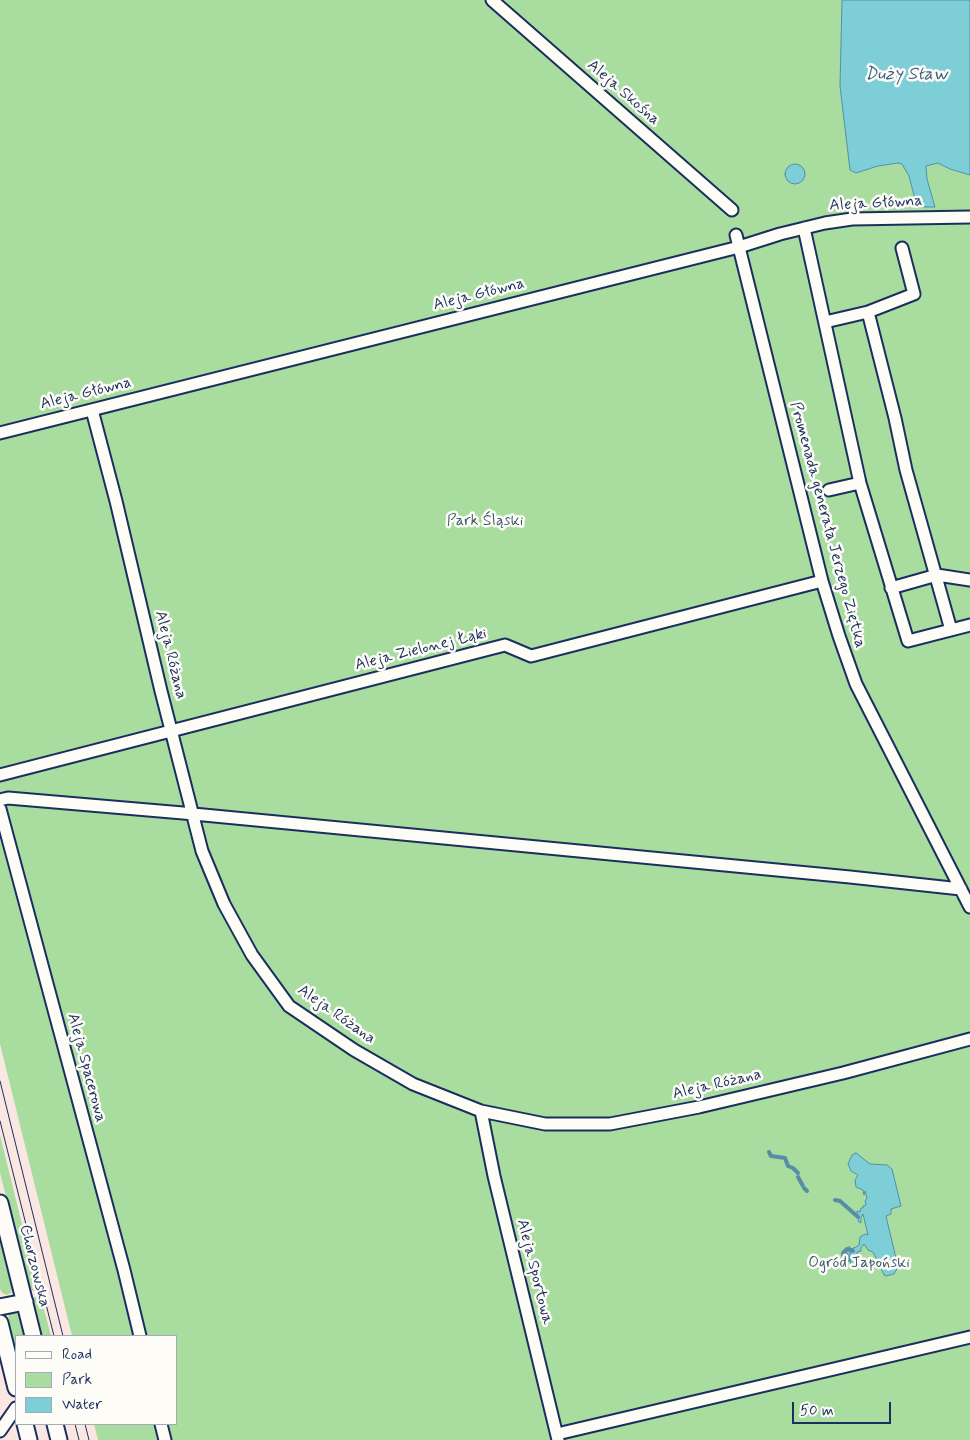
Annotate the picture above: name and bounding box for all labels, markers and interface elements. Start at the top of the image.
street label: Aleja Skośna [583,56,663,130]
water label: Duży Staw [865,64,947,86]
street label: Aleja Główna [829,192,923,216]
street label: Aleja Główna [431,274,527,316]
street label: Aleja Główna [38,373,134,415]
street label: Promenada generała Jerzego Ziętka [785,400,869,650]
park label: Park Śląski [447,512,523,532]
street label: Aleja Różana [150,609,190,701]
street label: Aleja Zielonej Łąki [353,624,489,676]
street label: Aleja Różana [293,981,379,1049]
street label: Aleja Spacerowa [62,1011,110,1125]
street label: Aleja Różana [671,1065,763,1105]
street label: Aleja Sportowa [512,1217,556,1327]
street label: Chorzowska [15,1223,53,1309]
park label: Ogród Japoński [808,1254,910,1274]
legend [15,1335,178,1425]
text: Road [62,1345,92,1365]
text: Park [62,1370,92,1390]
scale bar [795,1392,894,1424]
text: Water [62,1395,102,1415]
text: 50 m [800,1401,834,1421]

